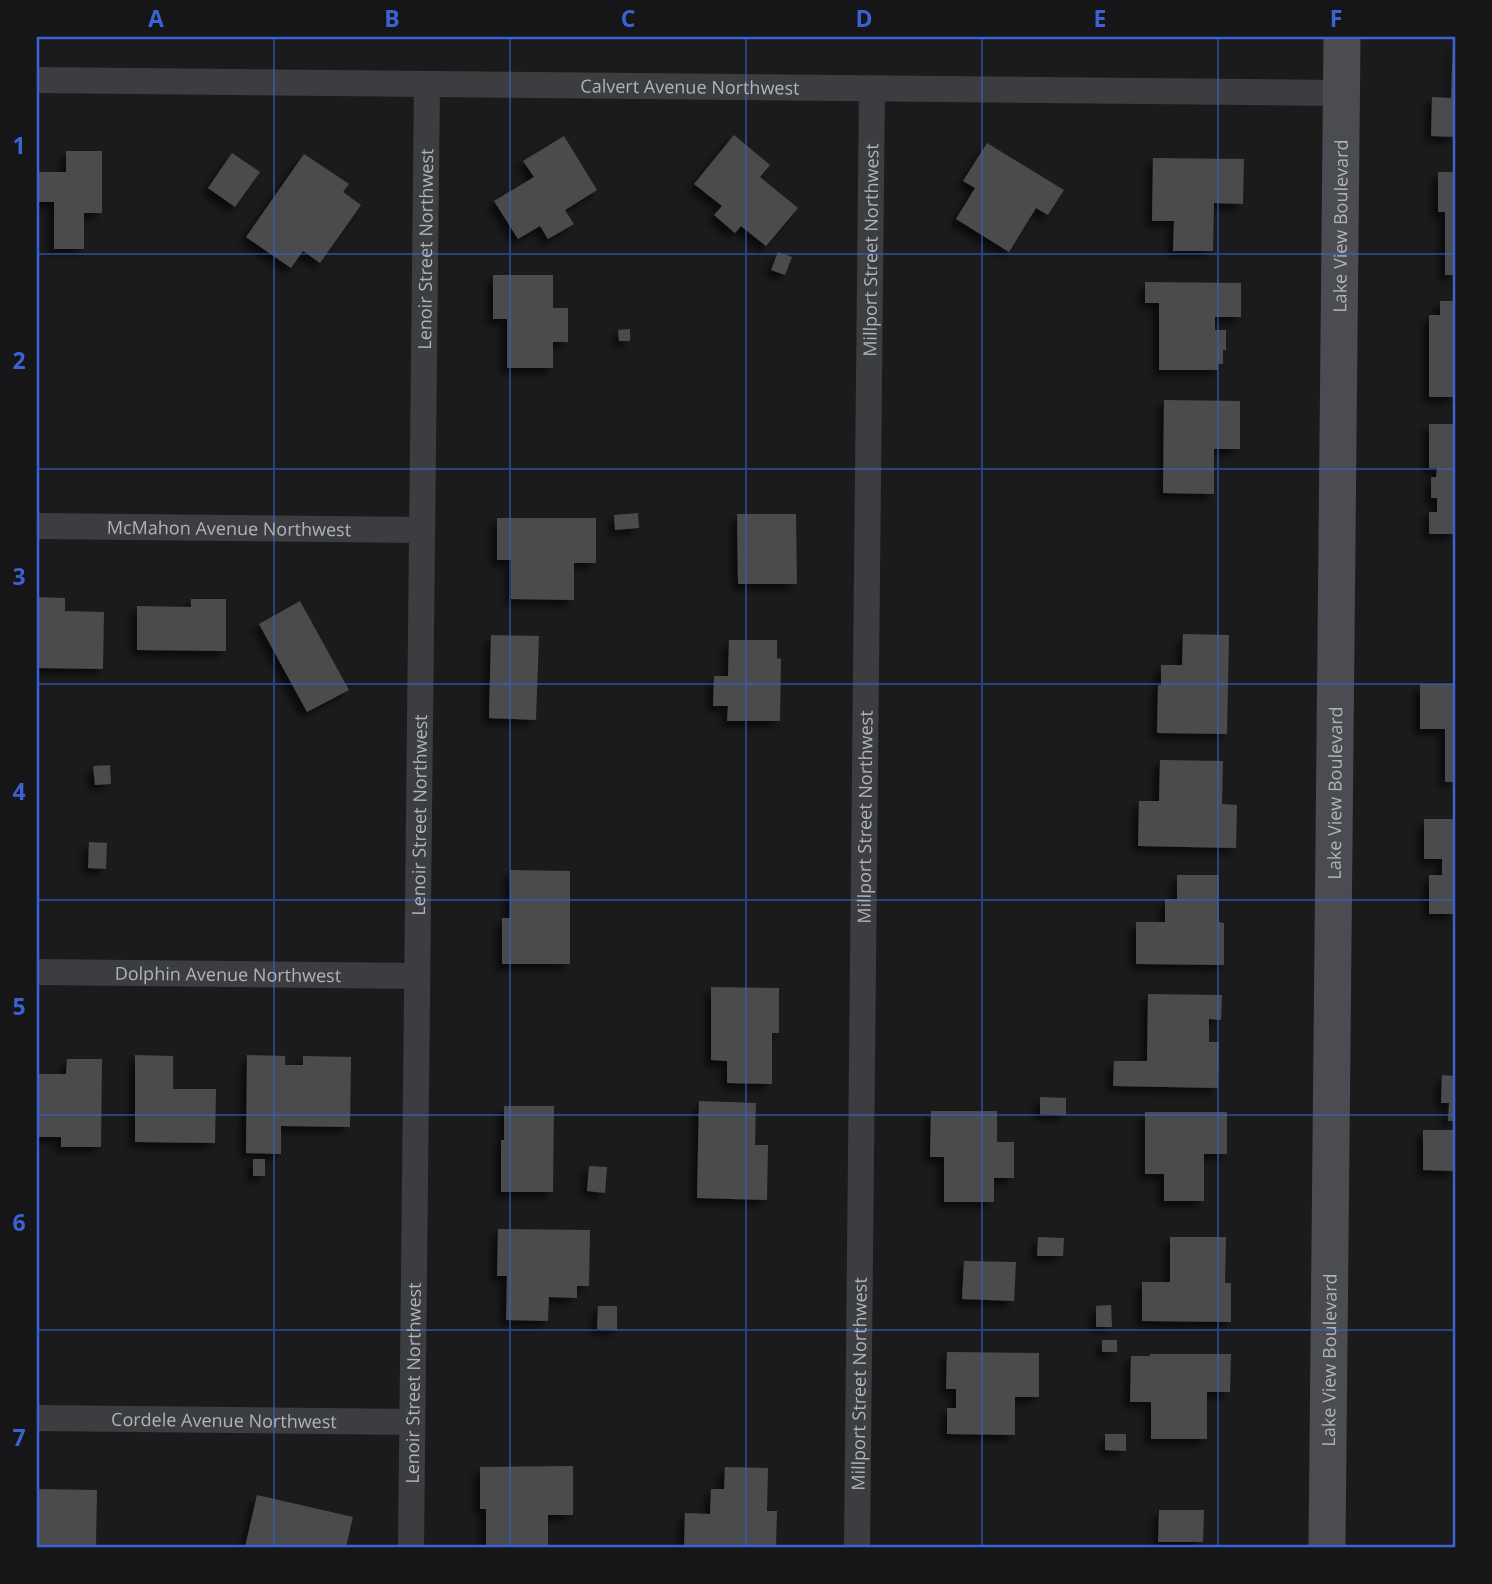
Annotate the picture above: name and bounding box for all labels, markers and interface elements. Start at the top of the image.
text: A [148,2,164,34]
text: B [384,2,400,34]
text: C [621,2,635,34]
text: D [855,2,873,34]
text: E [1094,2,1106,34]
text: F [1330,2,1342,34]
street label: Calvert Avenue Northwest [580,73,800,100]
text: 1 [12,129,26,161]
street label: Lake View Boulevard [1327,139,1353,313]
street label: Millport Street Northwest [857,143,883,357]
street label: Lenoir Street Northwest [412,148,438,350]
text: 2 [12,344,26,376]
street label: McMahon Avenue Northwest [107,515,351,541]
text: 3 [12,560,26,592]
street label: Lake View Boulevard [1322,706,1347,880]
street label: Millport Street Northwest [851,710,878,924]
street label: Lenoir Street Northwest [406,714,432,916]
text: 4 [12,775,26,807]
street label: Dolphin Avenue Northwest [115,961,341,987]
text: 5 [12,990,26,1022]
text: 6 [12,1206,26,1238]
street label: Lake View Boulevard [1316,1273,1342,1447]
street label: Millport Street Northwest [846,1277,872,1491]
street label: Lenoir Street Northwest [400,1282,426,1484]
street label: Cordele Avenue Northwest [111,1407,337,1433]
text: 7 [12,1421,26,1453]

